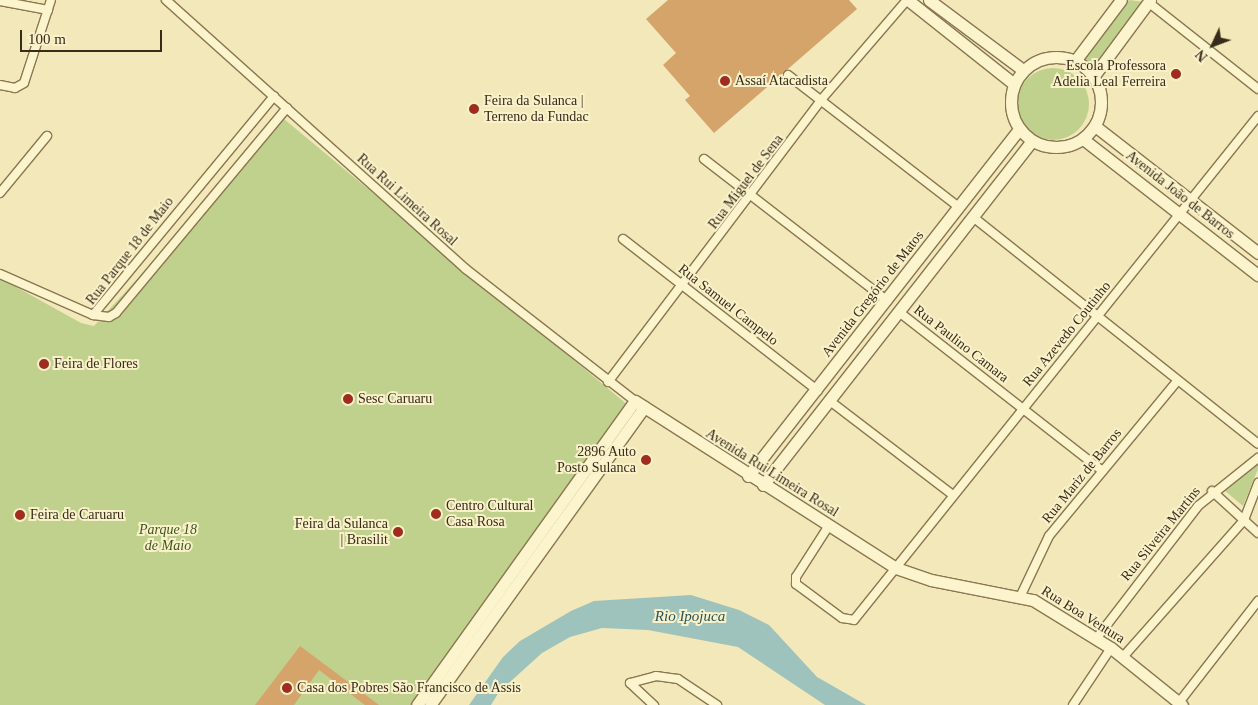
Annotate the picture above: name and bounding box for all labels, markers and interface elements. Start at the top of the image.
scale bar [22,20,165,52]
north arrow [1188,20,1238,70]
text: 100 m [28,31,66,47]
text: N [1193,47,1211,64]
place label: Escola Professora Adelia Leal Ferreira [1053,58,1166,90]
marker: Escola Professora Adelia Leal Ferreira [1170,68,1182,80]
place label: Assaí Atacadista [735,73,829,89]
marker: Assaí Atacadista [719,75,731,87]
place label: Feira da Sulanca | Terreno da Fundac [484,93,589,125]
marker: Feira da Sulanca | Terreno da Fundac [468,103,480,115]
street label: Rua Miguel de Sena [705,131,787,233]
street label: Avenida João de Barros [1122,147,1238,243]
street label: Rua Rui Limeira Rosal [353,150,461,250]
street label: Rua Parque 18 de Maio [83,194,177,308]
street label: Avenida Gregório de Matos [818,228,928,360]
street label: Rua Samuel Campelo [675,261,781,349]
street label: Rua Azevedo Coutinho [1019,278,1115,390]
street label: Rua Paulino Camara [910,302,1012,386]
place label: Feira de Flores [54,356,138,372]
marker: Feira de Flores [38,358,50,370]
place label: Sesc Caruaru [358,391,432,407]
marker: Sesc Caruaru [342,393,354,405]
street label: Avenida Rui Limeira Rosal [703,425,841,521]
street label: Rua Mariz de Barros [1039,425,1125,527]
place label: 2896 Auto Posto Sulanca [557,444,636,477]
marker: 2896 Auto Posto Sulanca [640,454,652,466]
street label: Rua Silveira Martins [1118,483,1204,585]
place label: Centro Cultural Casa Rosa [446,498,533,530]
place label: Feira de Caruaru [30,507,124,523]
marker: Centro Cultural Casa Rosa [430,508,442,520]
marker: Feira de Caruaru [14,509,26,521]
place label: Feira da Sulanca | Brasilit [295,516,388,548]
park label: Parque 18 de Maio [139,522,197,554]
marker: Feira da Sulanca | Brasilit [392,526,404,538]
street label: Rua Boa Ventura [1038,583,1128,647]
water label: Rio Ipojuca [655,608,725,626]
place label: Casa dos Pobres São Francisco de Assis [297,680,522,696]
marker: Casa dos Pobres São Francisco de Assis [281,682,293,694]

